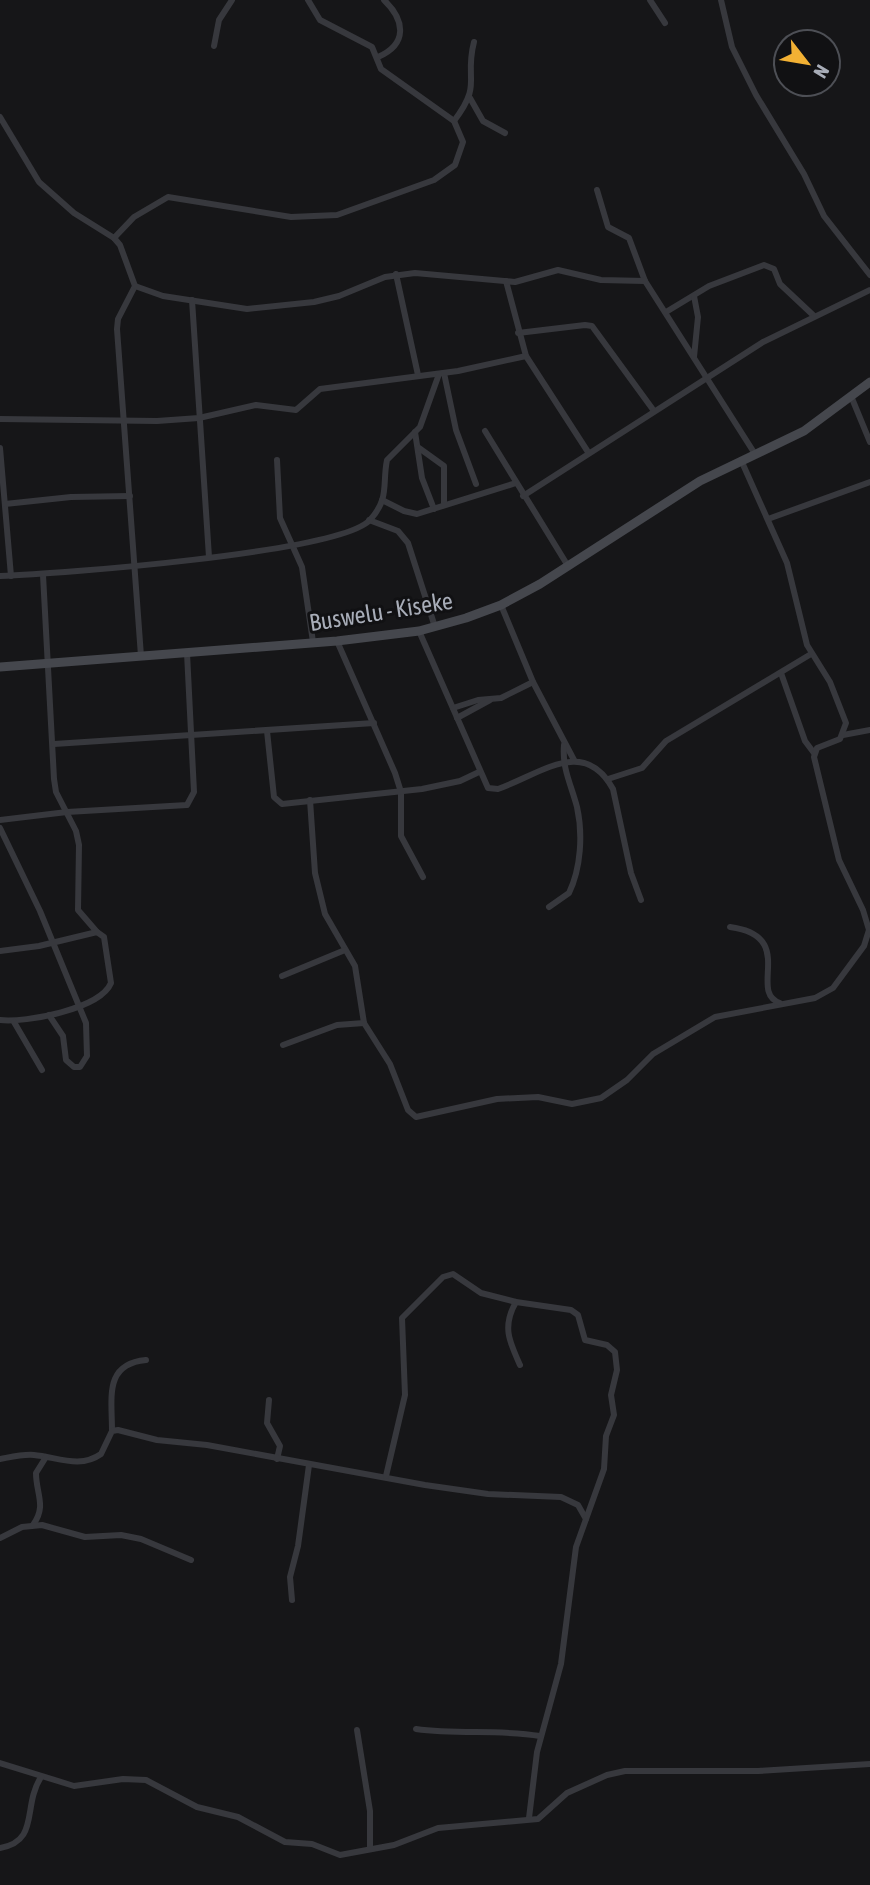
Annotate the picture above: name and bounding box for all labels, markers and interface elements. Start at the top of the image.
north arrow [772,28,842,98]
text: N [809,61,834,82]
street label: Buswelu - Kiseke [307,587,454,636]

